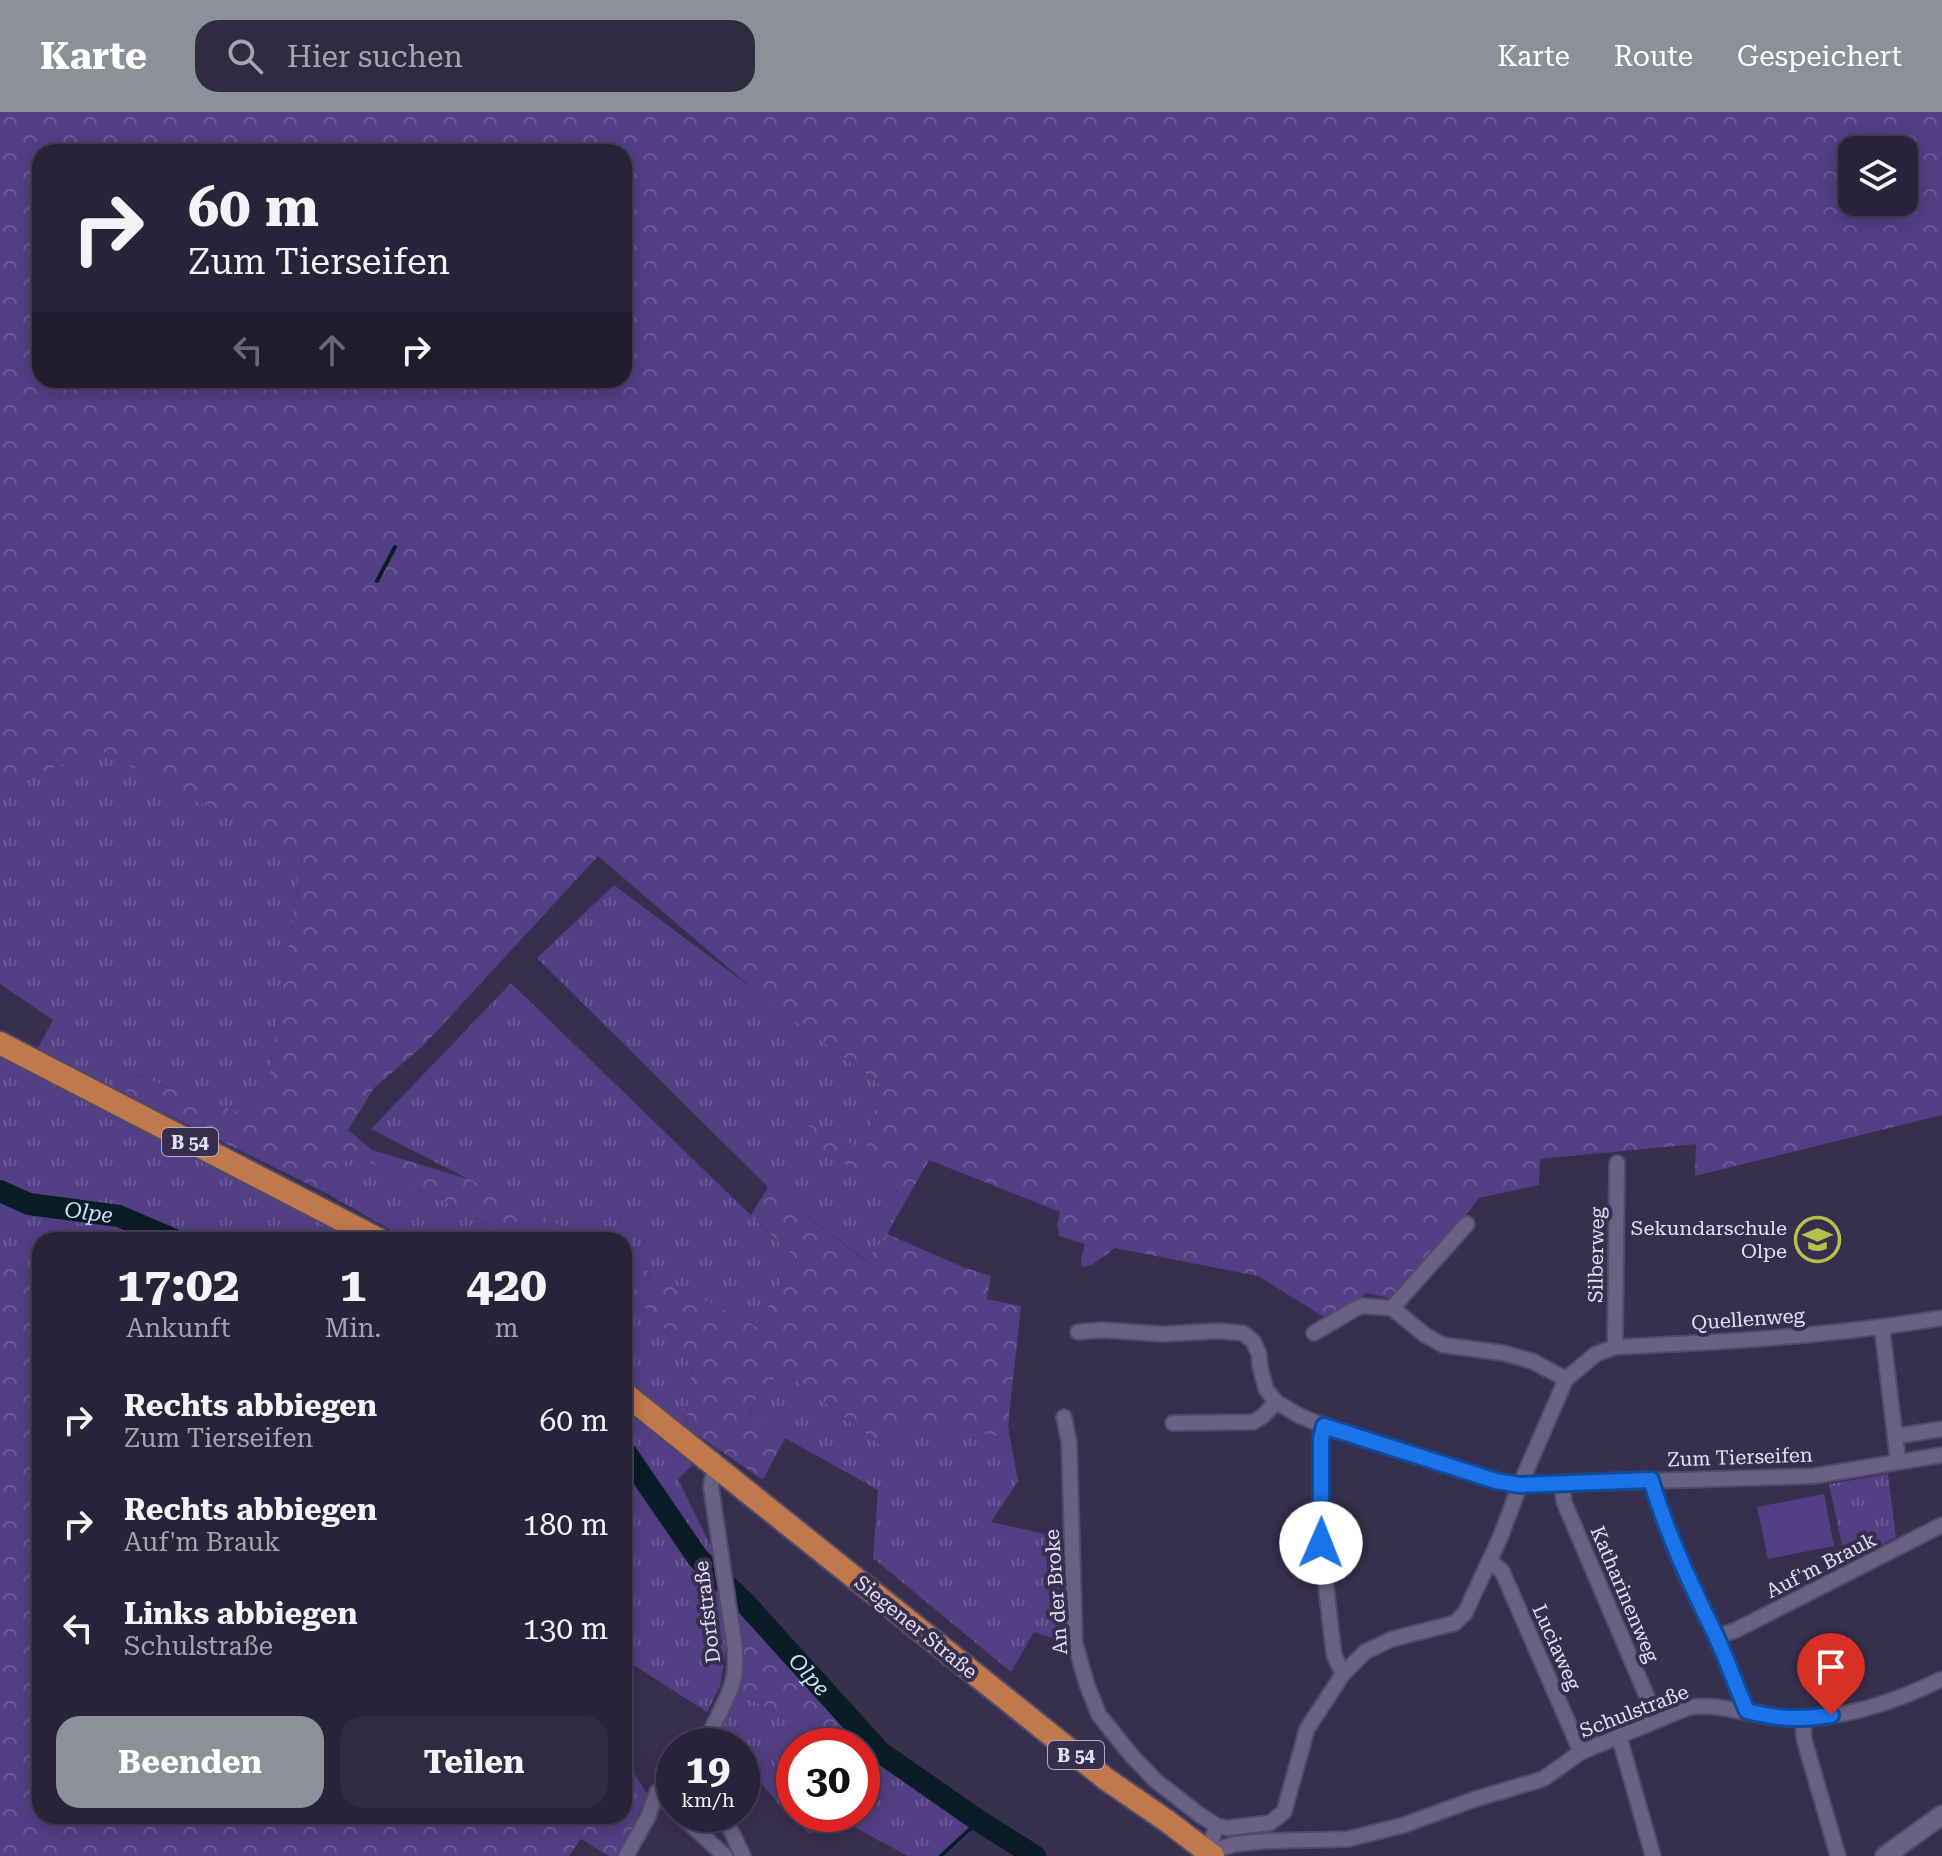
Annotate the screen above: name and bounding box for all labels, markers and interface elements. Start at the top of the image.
search box [195,20,755,92]
text: Karte [40,34,147,78]
icon: search [223,34,267,78]
text: Hier suchen [287,39,463,74]
text: Karte [1497,40,1570,73]
text: Route [1614,40,1693,73]
text: Gespeichert [1737,40,1902,73]
map controls [1838,136,1918,216]
button: layers [1838,136,1918,216]
text: 60 m [188,174,319,240]
icon: right [56,176,160,280]
text: Zum Tierseifen [188,241,450,283]
icon: left [226,328,270,372]
icon: ahead [310,328,354,372]
icon: right [394,328,438,372]
road number: B 54 [162,1128,218,1156]
water label: Olpe [63,1196,114,1228]
street label: Silberweg [1583,1206,1609,1303]
place label: Sekundarschule Olpe [1631,1216,1787,1263]
school or university icon: Sekundarschule Olpe [1794,1216,1842,1264]
text: 17:02 [117,1257,240,1313]
text: 1 [339,1257,366,1313]
text: 420 [466,1257,547,1313]
street label: Quellenweg [1691,1303,1806,1335]
text: Ankunft [126,1313,230,1343]
text: Min. [325,1313,381,1343]
text: m [495,1313,518,1343]
text: Rechts abbiegen [124,1388,377,1423]
icon: right [56,1398,100,1442]
text: 60 m [539,1403,608,1438]
text: Zum Tierseifen [124,1423,313,1453]
street label: Zum Tierseifen [1667,1442,1813,1472]
text: Rechts abbiegen [124,1492,377,1527]
position arrow [1279,1501,1363,1585]
icon: right [56,1502,100,1546]
text: 180 m [523,1507,608,1542]
street label: Katharinenweg [1585,1522,1665,1666]
text: Auf'm Brauk [124,1527,280,1557]
street label: Auf'm Brauk [1762,1527,1880,1603]
street label: An der Broke [1040,1528,1072,1656]
street label: Dorfstraße [689,1559,725,1665]
street label: Siegener Straße [850,1570,982,1684]
text: Links abbiegen [124,1596,358,1631]
street label: Luciaweg [1527,1600,1587,1694]
icon: left [56,1606,100,1650]
text: 130 m [523,1611,608,1646]
text: Schulstraße [124,1631,273,1661]
pin [1797,1633,1865,1715]
icon: arrive [1809,1645,1853,1689]
water label: Olpe [784,1648,835,1700]
street label: Schulstraße [1576,1679,1692,1743]
button: Beenden [56,1716,324,1808]
button: Teilen [340,1716,608,1808]
speed limit sign: 30 [776,1728,880,1832]
road number: B 54 [1048,1741,1104,1769]
text: 19 [686,1746,730,1793]
text: km/h [681,1788,735,1812]

